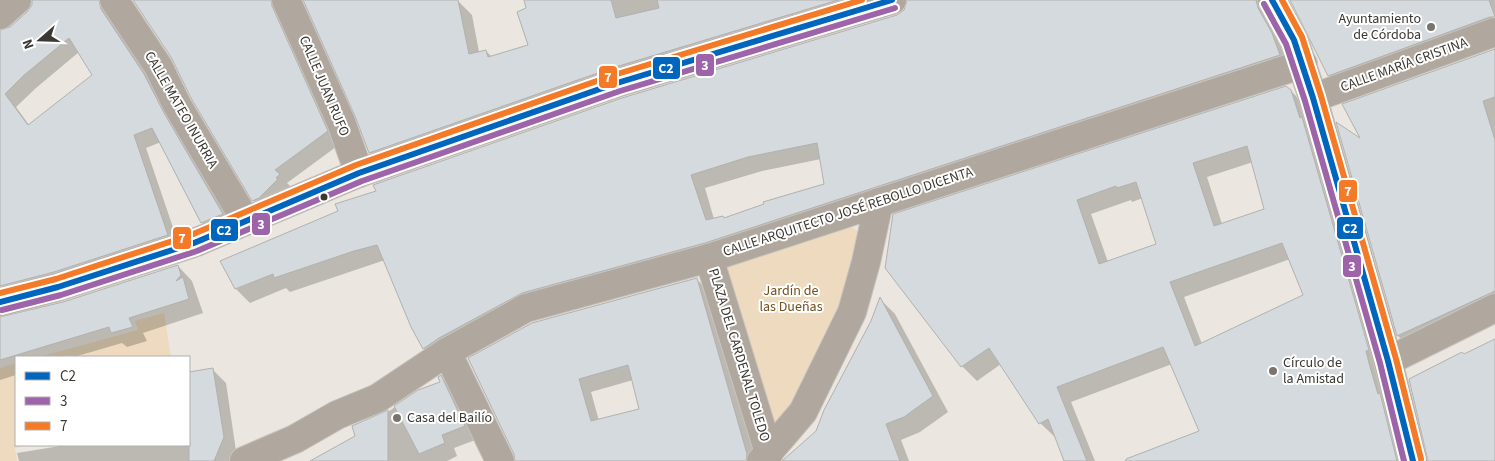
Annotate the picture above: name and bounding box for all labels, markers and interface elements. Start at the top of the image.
place label: Ayuntamiento de Córdoba [1338,9,1421,45]
north arrow [15,15,65,65]
marker: Ayuntamiento de Córdoba [1425,21,1437,33]
street label: CALLE JUAN RUFO [294,33,354,139]
street label: CALLE MARÍA CRISTINA [1338,33,1471,97]
text: N [18,36,40,52]
street label: CALLE MATEO INURRIA [139,48,223,173]
line badge: 3 [695,53,715,77]
line badge: C2 [652,56,681,80]
text: 3 [701,56,709,76]
text: C2 [658,59,674,79]
line badge: 7 [598,65,618,89]
text: 7 [604,68,612,88]
street label: CALLE ARQUITECTO JOSÉ REBOLLO DICENTA [720,162,976,262]
line badge: 7 [1338,179,1358,203]
text: 7 [1344,182,1352,202]
unlabelled marker [319,192,329,202]
line badge: 3 [251,212,271,236]
text: 3 [257,215,265,235]
line badge: C2 [1336,216,1364,240]
line badge: C2 [210,218,239,242]
text: C2 [1342,219,1358,239]
text: C2 [216,221,232,241]
line badge: 7 [172,226,192,250]
text: 7 [178,229,186,249]
line badge: 3 [1342,254,1362,278]
text: 3 [1348,257,1356,277]
street label: PLAZA DEL CARDENAL TOLEDO [703,266,775,444]
park label: Jardín de las Dueñas [759,281,823,317]
place label: Círculo de la Amistad [1283,353,1344,389]
legend [15,356,190,446]
marker: Círculo de la Amistad [1267,365,1279,377]
text: C2 [60,366,76,387]
text: 3 [60,391,67,412]
place label: Casa del Bailío [407,408,492,428]
marker: Casa del Bailío [391,412,403,424]
text: 7 [60,416,67,437]

